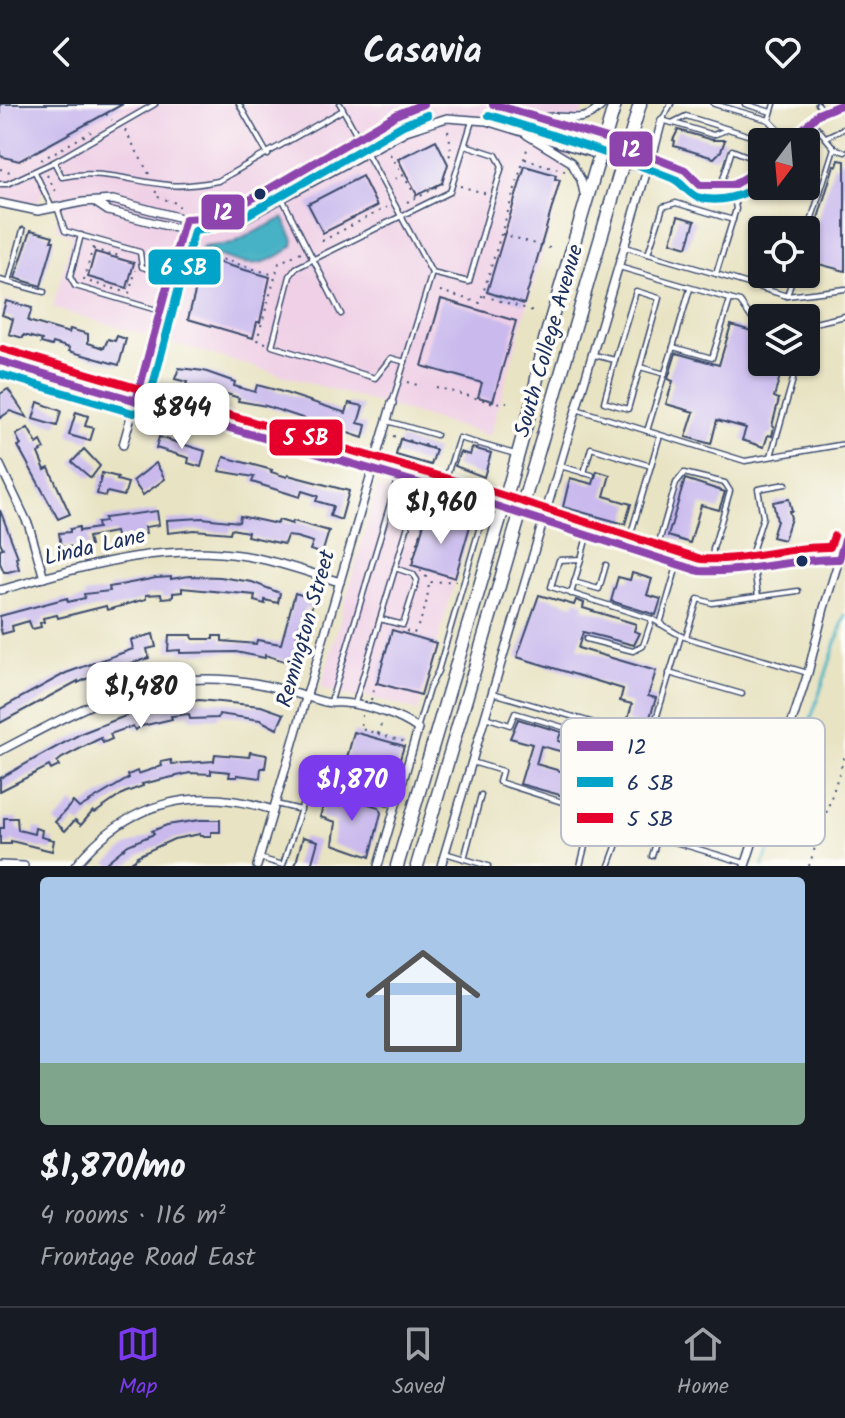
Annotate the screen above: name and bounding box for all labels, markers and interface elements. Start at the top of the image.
text: Casavia [363,24,482,81]
icon: back [40,30,84,74]
icon: heart [761,30,805,74]
north arrow [748,128,820,200]
map controls [748,128,820,376]
line badge: 12 [608,130,654,168]
text: 12 [621,134,641,169]
unlabelled marker [252,186,268,202]
line badge: 12 [200,193,246,231]
text: 12 [213,197,233,232]
button: locate [748,216,820,288]
street label: South College Avenue [506,240,594,442]
line badge: 6 SB [147,248,222,286]
text: 6 SB [161,252,207,287]
button: layers [748,304,820,376]
pin: $844 [135,383,229,451]
text: $844 [152,388,212,430]
line badge: 5 SB [268,418,344,457]
text: 5 SB [282,422,329,457]
pin: $1,960 [376,478,506,546]
text: $1,960 [406,483,476,525]
street label: Linda Lane [41,519,149,577]
street label: Remington Street [268,546,346,712]
unlabelled marker [794,553,810,569]
pin: $1,480 [76,662,206,730]
text: $1,480 [105,667,177,709]
legend [561,718,825,846]
text: 12 [627,731,647,766]
pin: $1,870 [287,755,417,823]
text: $1,870 [316,760,388,802]
text: 6 SB [627,767,674,802]
text: 5 SB [627,803,673,838]
icon: home [351,929,495,1073]
text: $1,870/mo [40,1141,186,1195]
text: 4 rooms · 116 m² [40,1195,226,1237]
text: Frontage Road East [40,1237,256,1279]
tab: Map [116,1322,160,1405]
tab: Saved [392,1322,445,1405]
tab: Home [677,1322,729,1405]

